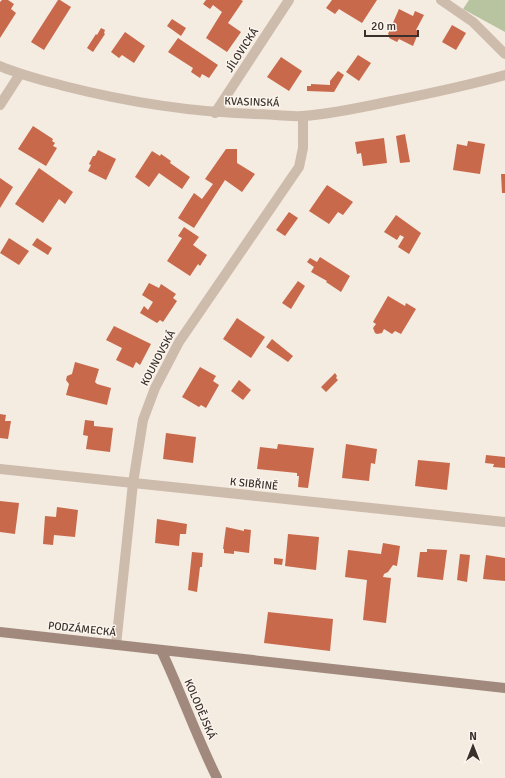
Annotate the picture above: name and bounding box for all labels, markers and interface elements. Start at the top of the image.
scale bar [365,12,418,38]
text: 20 m [371,19,396,34]
street label: JÍLOVICKÁ [222,25,261,75]
street label: KVASINSKÁ [224,94,280,109]
street label: KOUNOVSKÁ [137,327,178,388]
street label: K SIBŘINĚ [229,474,279,493]
street label: PODZÁMECKÁ [47,618,117,639]
street label: KOLODĚJSKÁ [182,677,220,741]
north arrow [453,726,493,766]
text: N [469,730,477,743]

